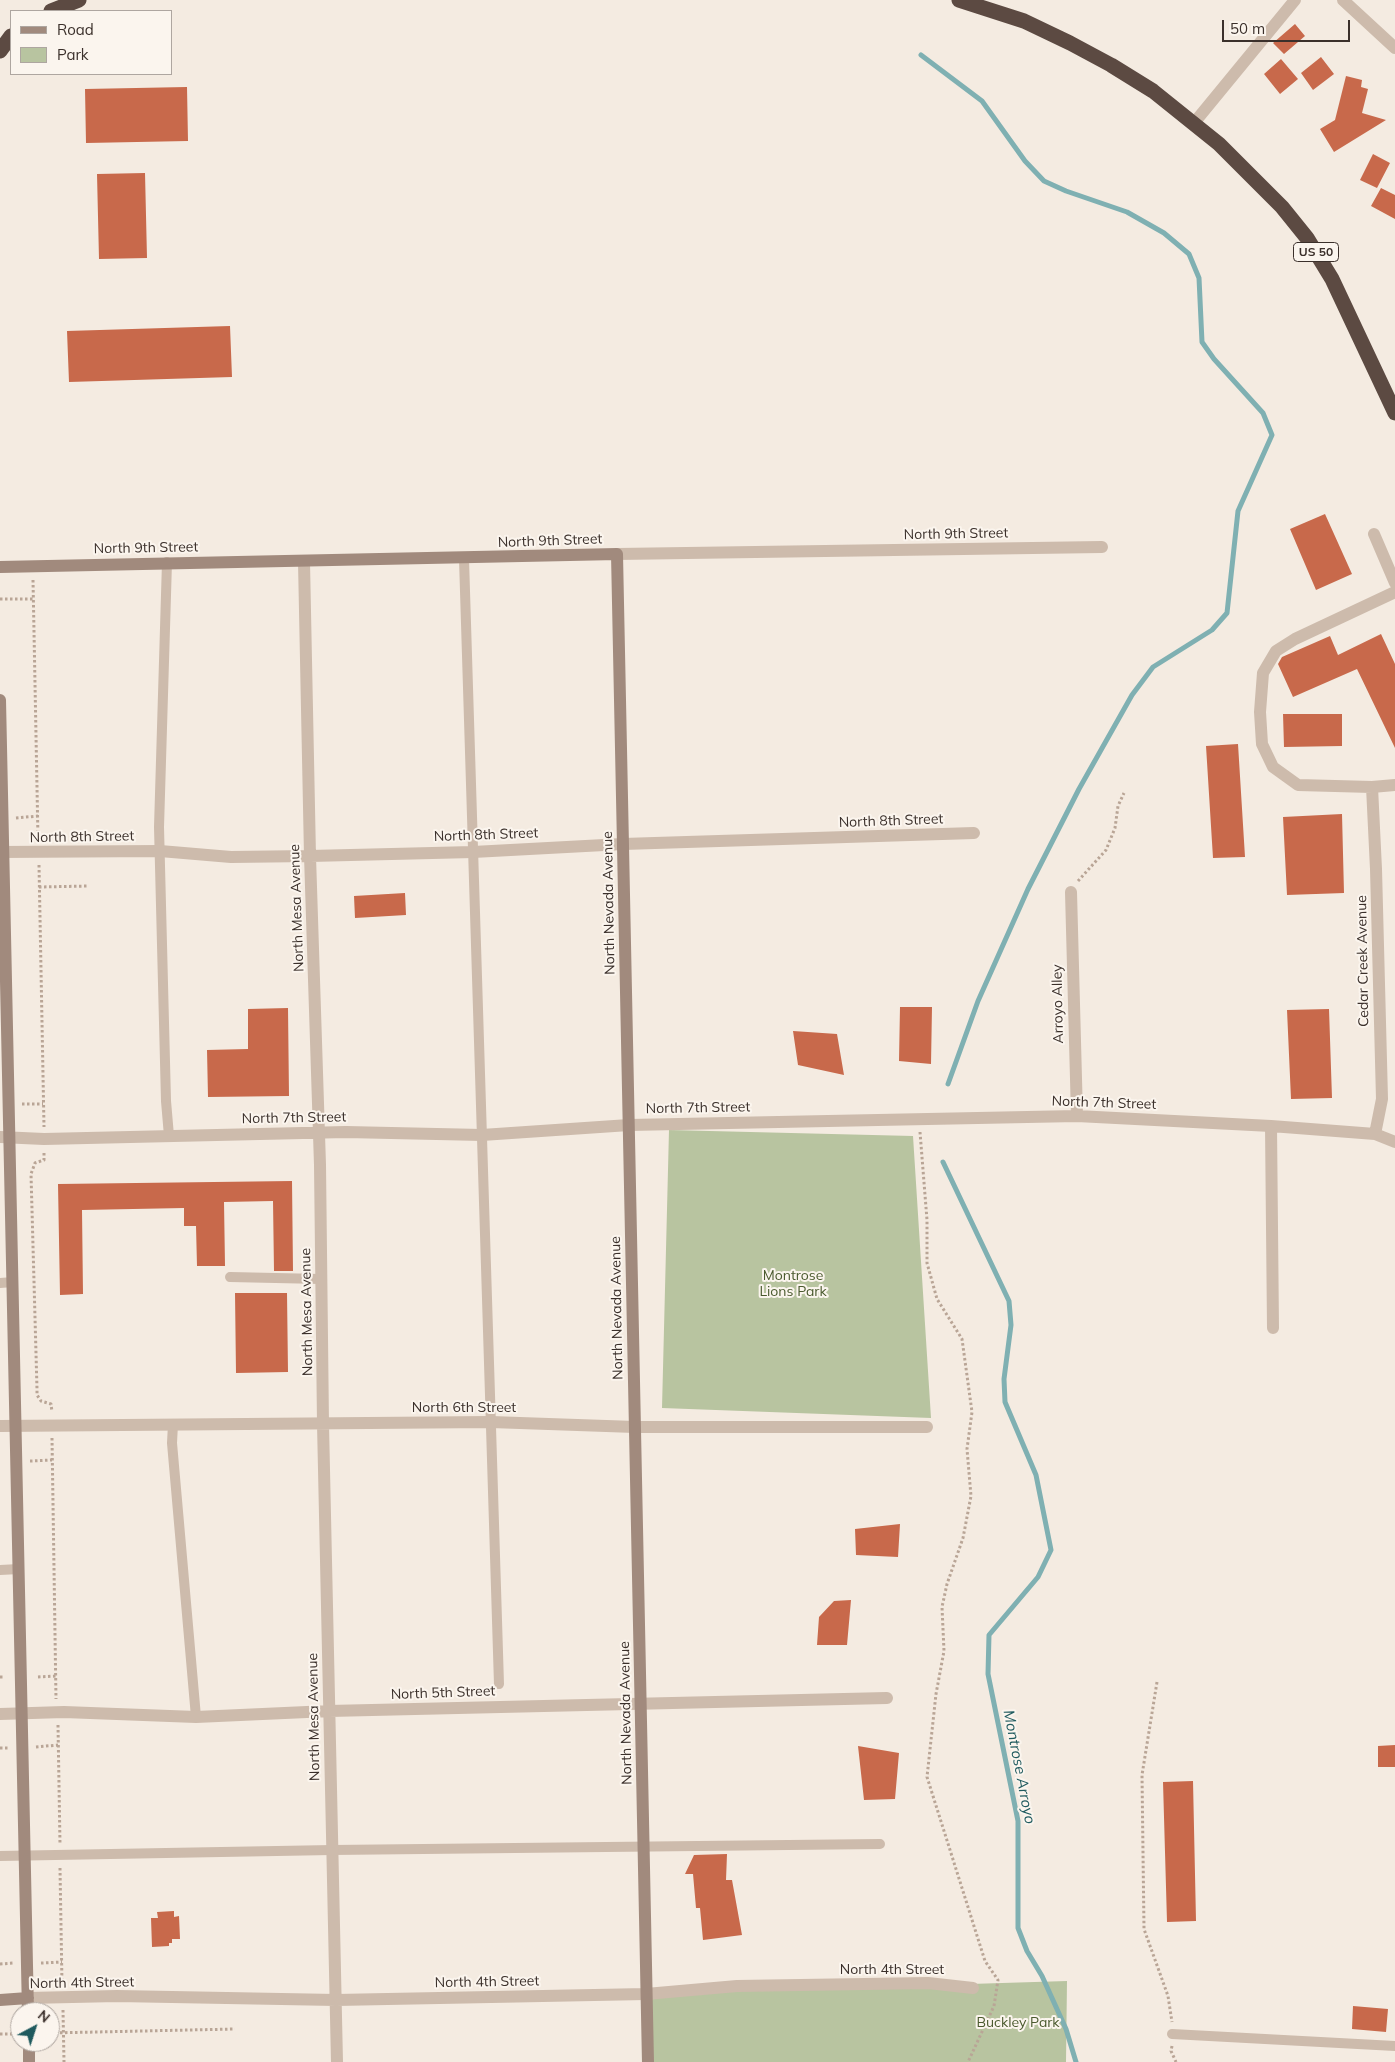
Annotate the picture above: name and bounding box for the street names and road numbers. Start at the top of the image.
road number: US 50 [1294,242,1338,262]
street label: North 9th Street [904,525,1008,543]
street label: North 9th Street [497,531,603,551]
street label: North 9th Street [94,539,198,557]
street label: North 8th Street [838,811,944,831]
street label: North 8th Street [433,825,539,845]
street label: North 8th Street [30,828,134,846]
street label: North Nevada Avenue [599,831,619,975]
street label: North Mesa Avenue [286,844,308,972]
street label: Cedar Creek Avenue [1353,895,1373,1027]
street label: Arroyo Alley [1049,964,1067,1044]
street label: North 7th Street [1051,1093,1157,1113]
street label: North 7th Street [646,1099,750,1117]
street label: North 7th Street [242,1109,346,1127]
street label: North Nevada Avenue [607,1236,627,1380]
street label: North Mesa Avenue [297,1248,317,1376]
street label: North 6th Street [412,1400,516,1416]
street label: North Nevada Avenue [616,1641,636,1785]
street label: North Mesa Avenue [304,1653,324,1781]
street label: North 5th Street [390,1683,496,1703]
street label: North 4th Street [840,1962,944,1978]
street label: North 4th Street [435,1973,539,1991]
street label: North 4th Street [30,1974,134,1992]

